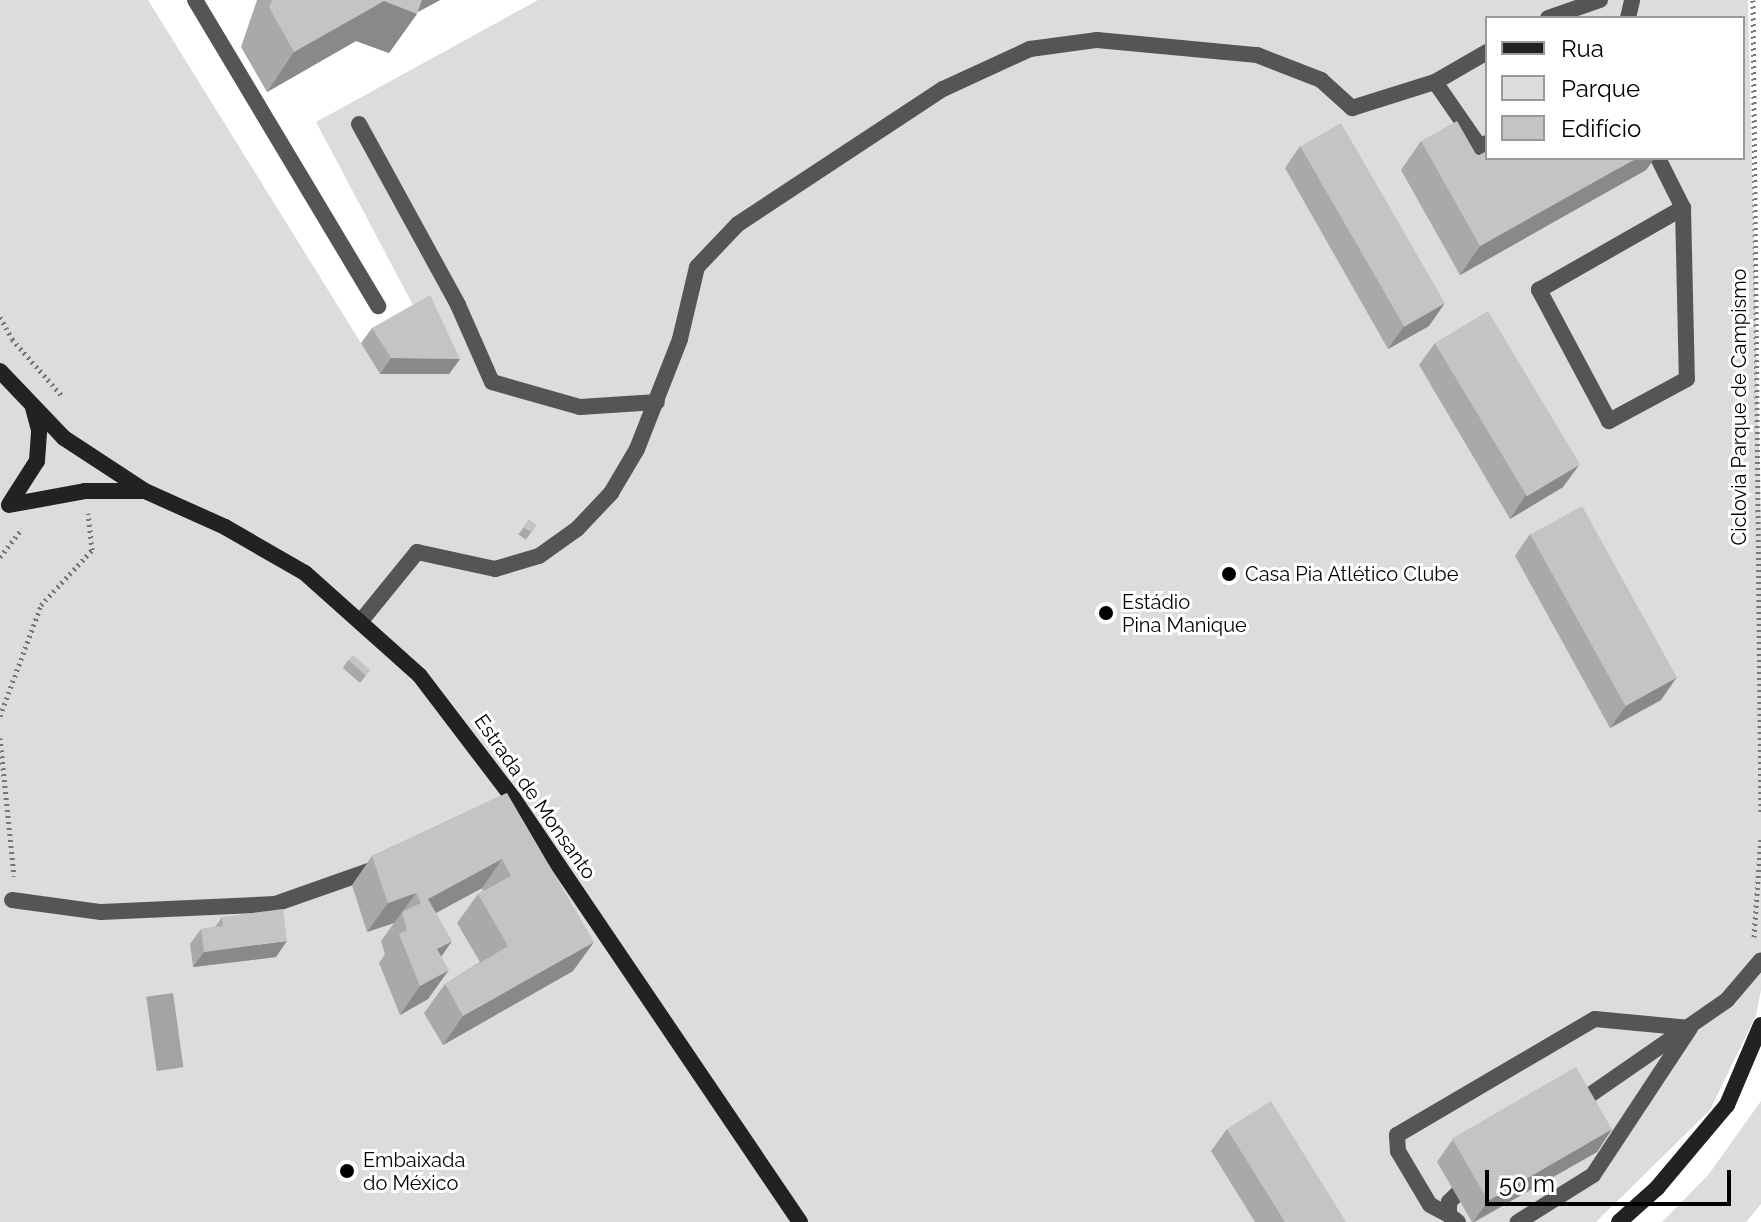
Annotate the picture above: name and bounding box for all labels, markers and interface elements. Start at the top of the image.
legend [1485,16,1745,160]
text: Rua [1561,34,1604,63]
text: Parque [1561,74,1640,103]
text: Edifício [1561,114,1641,143]
street label: Ciclovia Parque de Campismo [1727,269,1751,545]
place label: Casa Pia Atlético Clube [1245,562,1459,586]
marker: Casa Pia Atlético Clube [1220,565,1238,583]
place label: Estádio Pina Manique [1122,590,1247,637]
marker: Estádio Pina Manique [1097,604,1115,622]
street label: Estrada de Monsanto [469,710,601,884]
place label: Embaixada do México [363,1148,465,1195]
scale bar [1489,1154,1735,1204]
marker: Embaixada do México [338,1162,356,1180]
text: 50 m [1499,1169,1555,1198]

